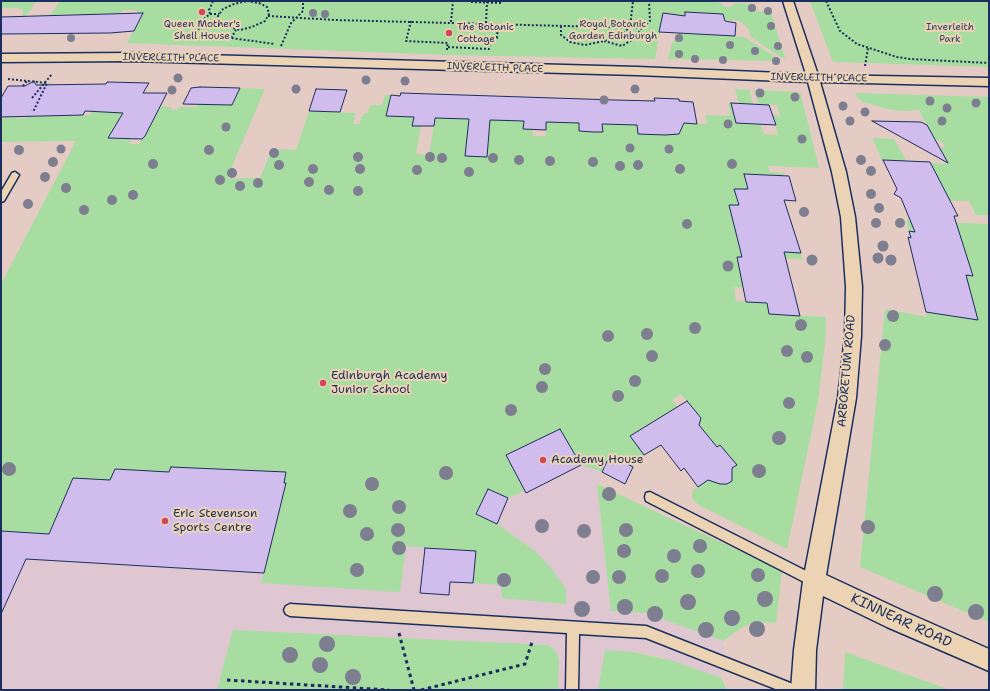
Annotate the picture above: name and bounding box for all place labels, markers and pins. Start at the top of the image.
marker: Queen Mother's Shell House [197,7,207,17]
place label: Queen Mother's Shell House [164,18,240,42]
place label: The Botanic Cottage [457,21,514,44]
marker: The Botanic Cottage [444,28,454,38]
place label: Edinburgh Academy Junior School [331,369,447,397]
marker: Edinburgh Academy Junior School [318,378,328,388]
place label: Academy House [551,453,644,467]
marker: Academy House [538,455,548,465]
place label: Eric Stevenson Sports Centre [173,507,257,535]
marker: Eric Stevenson Sports Centre [160,516,170,526]

